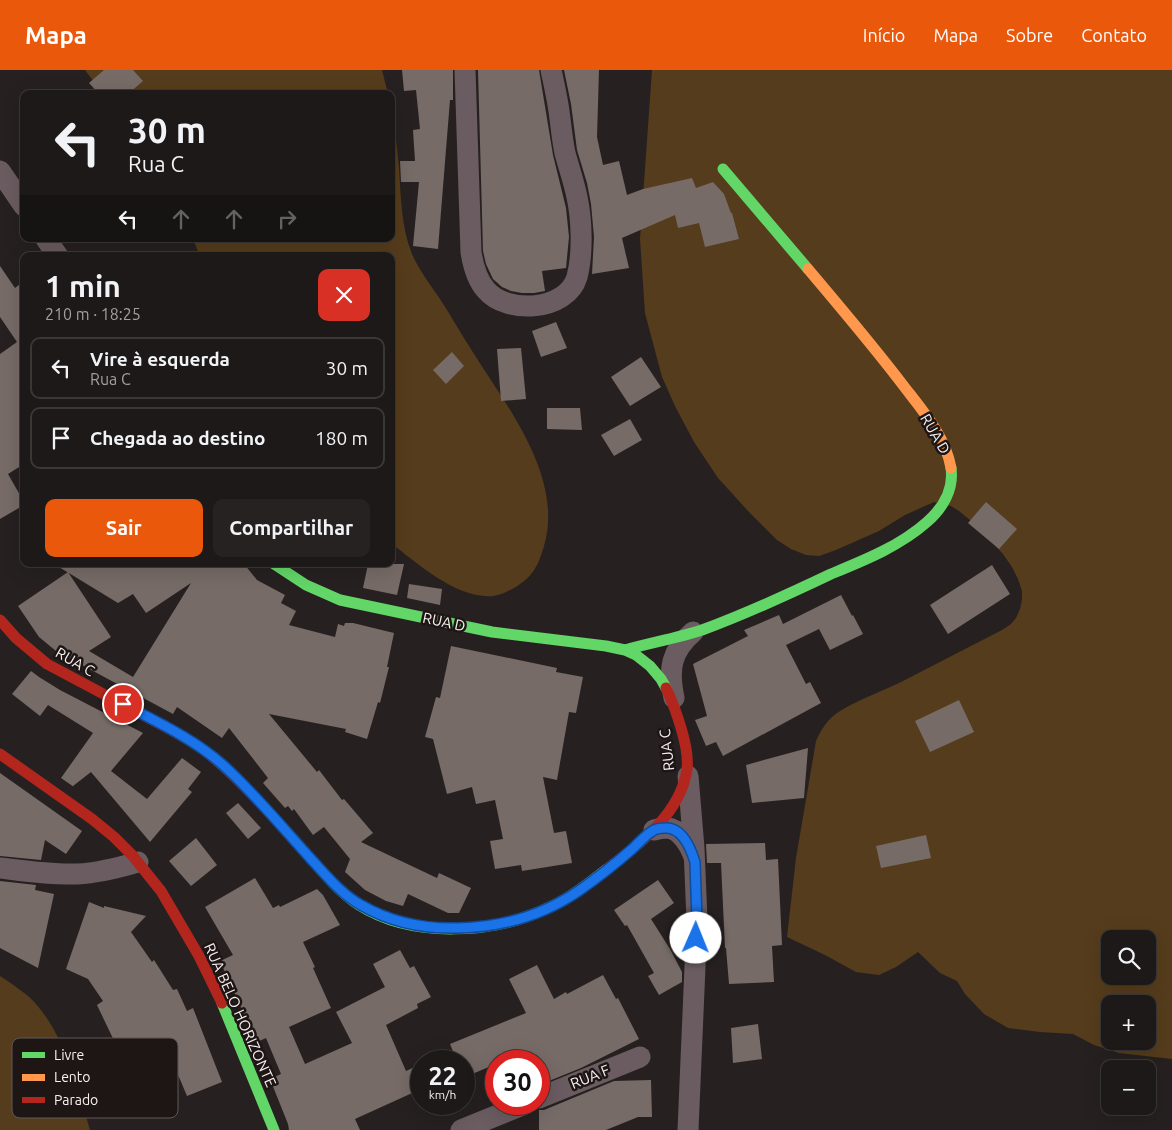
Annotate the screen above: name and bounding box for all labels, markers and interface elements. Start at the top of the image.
text: Mapa [25,22,87,49]
text: Início [863,25,905,45]
text: Mapa [933,25,978,45]
text: Sobre [1006,25,1053,45]
text: Contato [1081,25,1147,45]
icon: left [45,110,110,175]
text: 30 m [128,110,206,150]
text: Rua C [128,151,184,176]
icon: left [114,205,142,233]
icon: ahead [167,205,195,233]
icon: ahead [220,205,248,233]
icon: right [273,205,301,233]
text: 1 min [45,269,121,303]
button: close [318,269,370,321]
text: 210 m · 18:25 [45,305,141,323]
text: Vire à esquerda [90,348,230,370]
icon: left [47,354,75,382]
text: 30 m [326,357,368,379]
text: Rua C [90,370,131,388]
street label: RUA D [917,411,954,457]
icon: arrive [47,424,75,452]
text: Chegada ao destino [90,427,266,449]
text: 180 m [315,427,368,449]
button: Sair [45,499,203,557]
button: Compartilhar [213,499,370,557]
street label: RUA D [421,609,467,634]
street label: RUA C [53,644,98,679]
pin [102,683,144,725]
icon: arrive [109,690,137,718]
street label: RUA C [656,728,677,772]
position arrow [669,911,721,963]
map controls [1101,930,1156,1115]
button: search [1101,930,1156,985]
street label: RUA BELO HORIZONTE [201,940,280,1089]
button: + [1101,995,1156,1050]
legend [12,1038,178,1118]
text: Livre [54,1047,84,1063]
speed limit sign: 30 [485,1050,550,1115]
button: − [1101,1060,1156,1115]
street label: RUA F [568,1061,612,1092]
text: 22 [428,1062,457,1090]
text: Lento [54,1069,91,1085]
text: km/h [429,1088,456,1101]
text: Parado [54,1092,98,1108]

